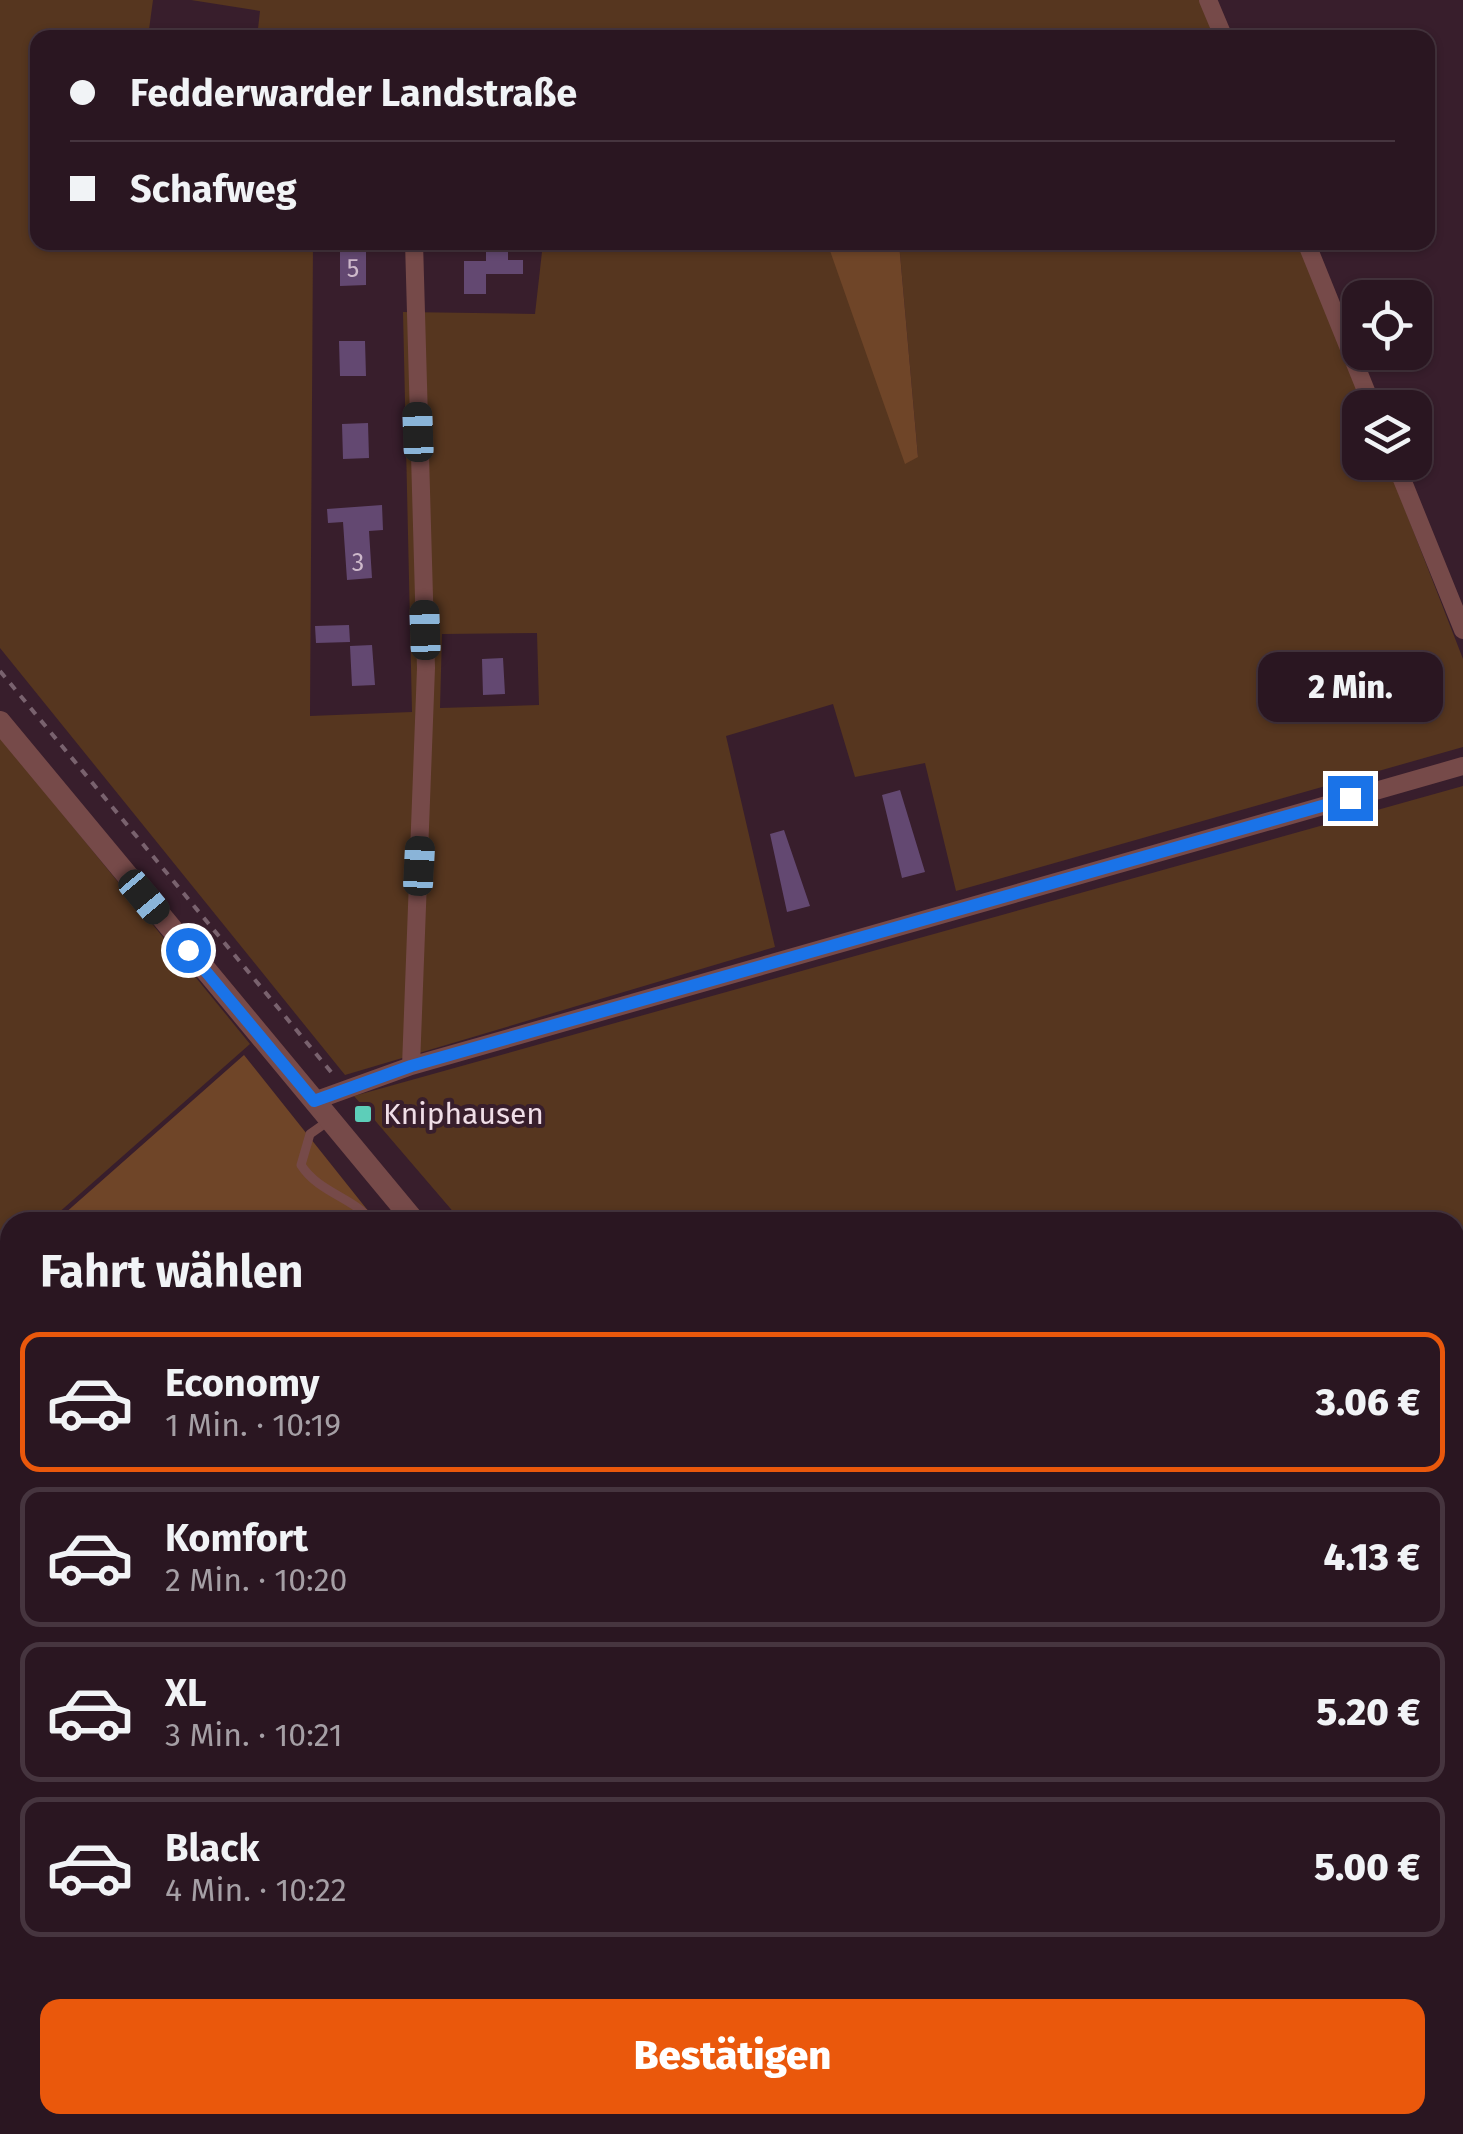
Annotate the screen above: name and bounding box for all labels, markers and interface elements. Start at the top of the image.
text: Fedderwarder Landstraße [130,70,577,116]
text: Schafweg [130,166,297,212]
house number: 5 [347,254,359,284]
map controls [1342,280,1432,480]
button: locate [1342,280,1432,370]
button: layers [1342,390,1432,480]
car [402,401,434,463]
house number: 3 [352,548,364,578]
car [409,599,441,661]
callout: 2 Min. [1258,653,1442,723]
text: 2 Min. [1308,668,1393,706]
route end [1328,776,1373,821]
car [402,835,436,897]
car [113,864,175,930]
route start [166,928,211,973]
place label: Kniphausen [383,1096,544,1132]
marker: Kniphausen [352,1103,374,1125]
text: Fahrt wählen [40,1245,304,1299]
icon: car [45,1357,135,1447]
text: Economy [165,1360,320,1406]
text: 3.06 € [1316,1379,1420,1425]
text: 1 Min. · 10:19 [165,1406,341,1444]
icon: car [45,1512,135,1602]
text: Komfort [165,1515,308,1561]
text: 4.13 € [1324,1534,1420,1580]
text: 2 Min. · 10:20 [165,1561,347,1599]
icon: car [45,1667,135,1757]
text: XL [165,1670,207,1716]
text: 5.20 € [1316,1689,1420,1735]
text: 3 Min. · 10:21 [165,1716,343,1754]
icon: car [45,1822,135,1912]
text: Black [165,1825,260,1871]
text: 5.00 € [1314,1844,1420,1890]
text: 4 Min. · 10:22 [165,1871,347,1909]
button: Bestätigen [40,1999,1425,2114]

